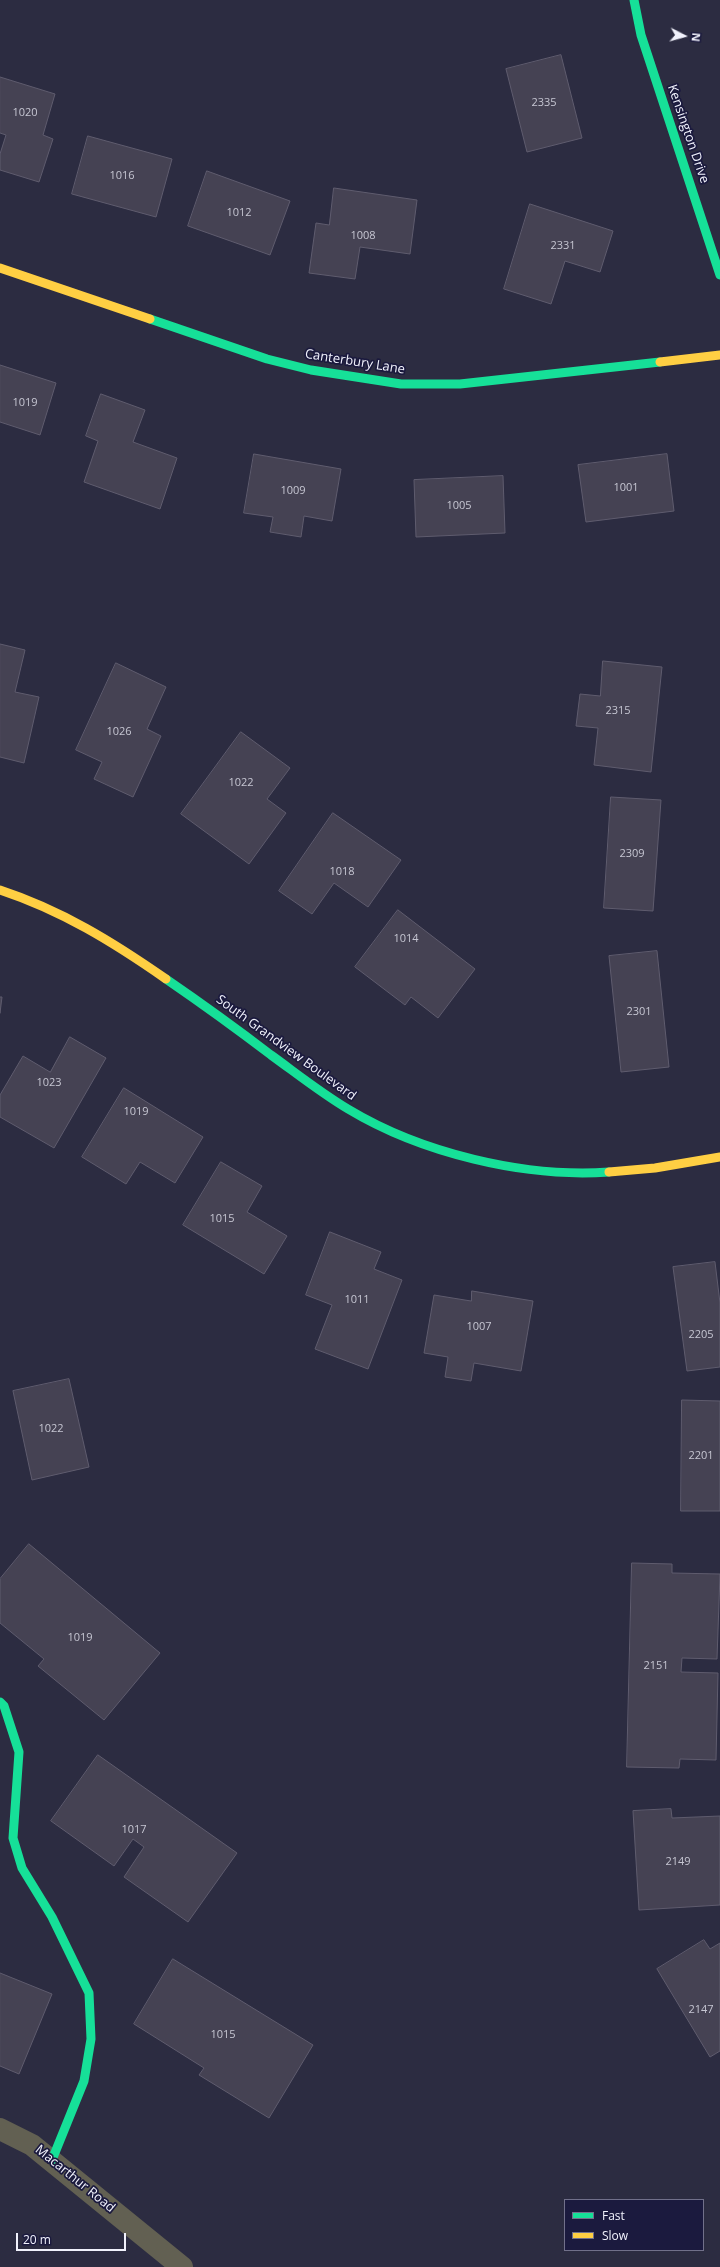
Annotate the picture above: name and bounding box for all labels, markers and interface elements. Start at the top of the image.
north arrow [664,16,704,56]
text: N [689,32,704,43]
street label: Kensington Drive [664,83,712,185]
house number: 2335 [531,96,557,110]
house number: 1020 [12,106,38,120]
house number: 1016 [109,169,135,183]
house number: 1012 [226,206,252,220]
house number: 1008 [350,229,376,243]
house number: 2331 [550,239,576,253]
street label: Canterbury Lane [304,346,406,378]
house number: 1019 [12,396,38,410]
house number: 1001 [613,481,639,495]
house number: 1009 [280,484,306,498]
house number: 1005 [446,499,472,513]
house number: 2315 [605,704,631,718]
house number: 1026 [106,725,132,739]
house number: 1022 [228,776,254,790]
house number: 2309 [619,847,645,861]
house number: 1018 [329,865,355,879]
house number: 1014 [393,932,419,946]
street label: South Grandview Boulevard [213,992,359,1104]
house number: 2301 [626,1005,652,1019]
house number: 1023 [36,1076,62,1090]
house number: 1019 [123,1105,149,1119]
house number: 1015 [209,1212,235,1226]
house number: 1011 [344,1293,370,1307]
house number: 1007 [466,1320,492,1334]
house number: 2205 [688,1328,714,1342]
house number: 1022 [38,1422,64,1436]
house number: 2201 [688,1449,714,1463]
house number: 1019 [67,1631,93,1645]
house number: 2151 [643,1659,669,1673]
house number: 1017 [121,1823,147,1837]
house number: 2149 [665,1855,691,1869]
house number: 2147 [688,2003,714,2017]
house number: 1015 [210,2028,236,2042]
street label: Macarthur Road [32,2142,118,2216]
legend [564,2199,704,2251]
text: Fast [602,2207,625,2224]
scale bar [18,2225,128,2251]
text: Slow [602,2227,628,2244]
text: 20 m [23,2231,51,2248]

